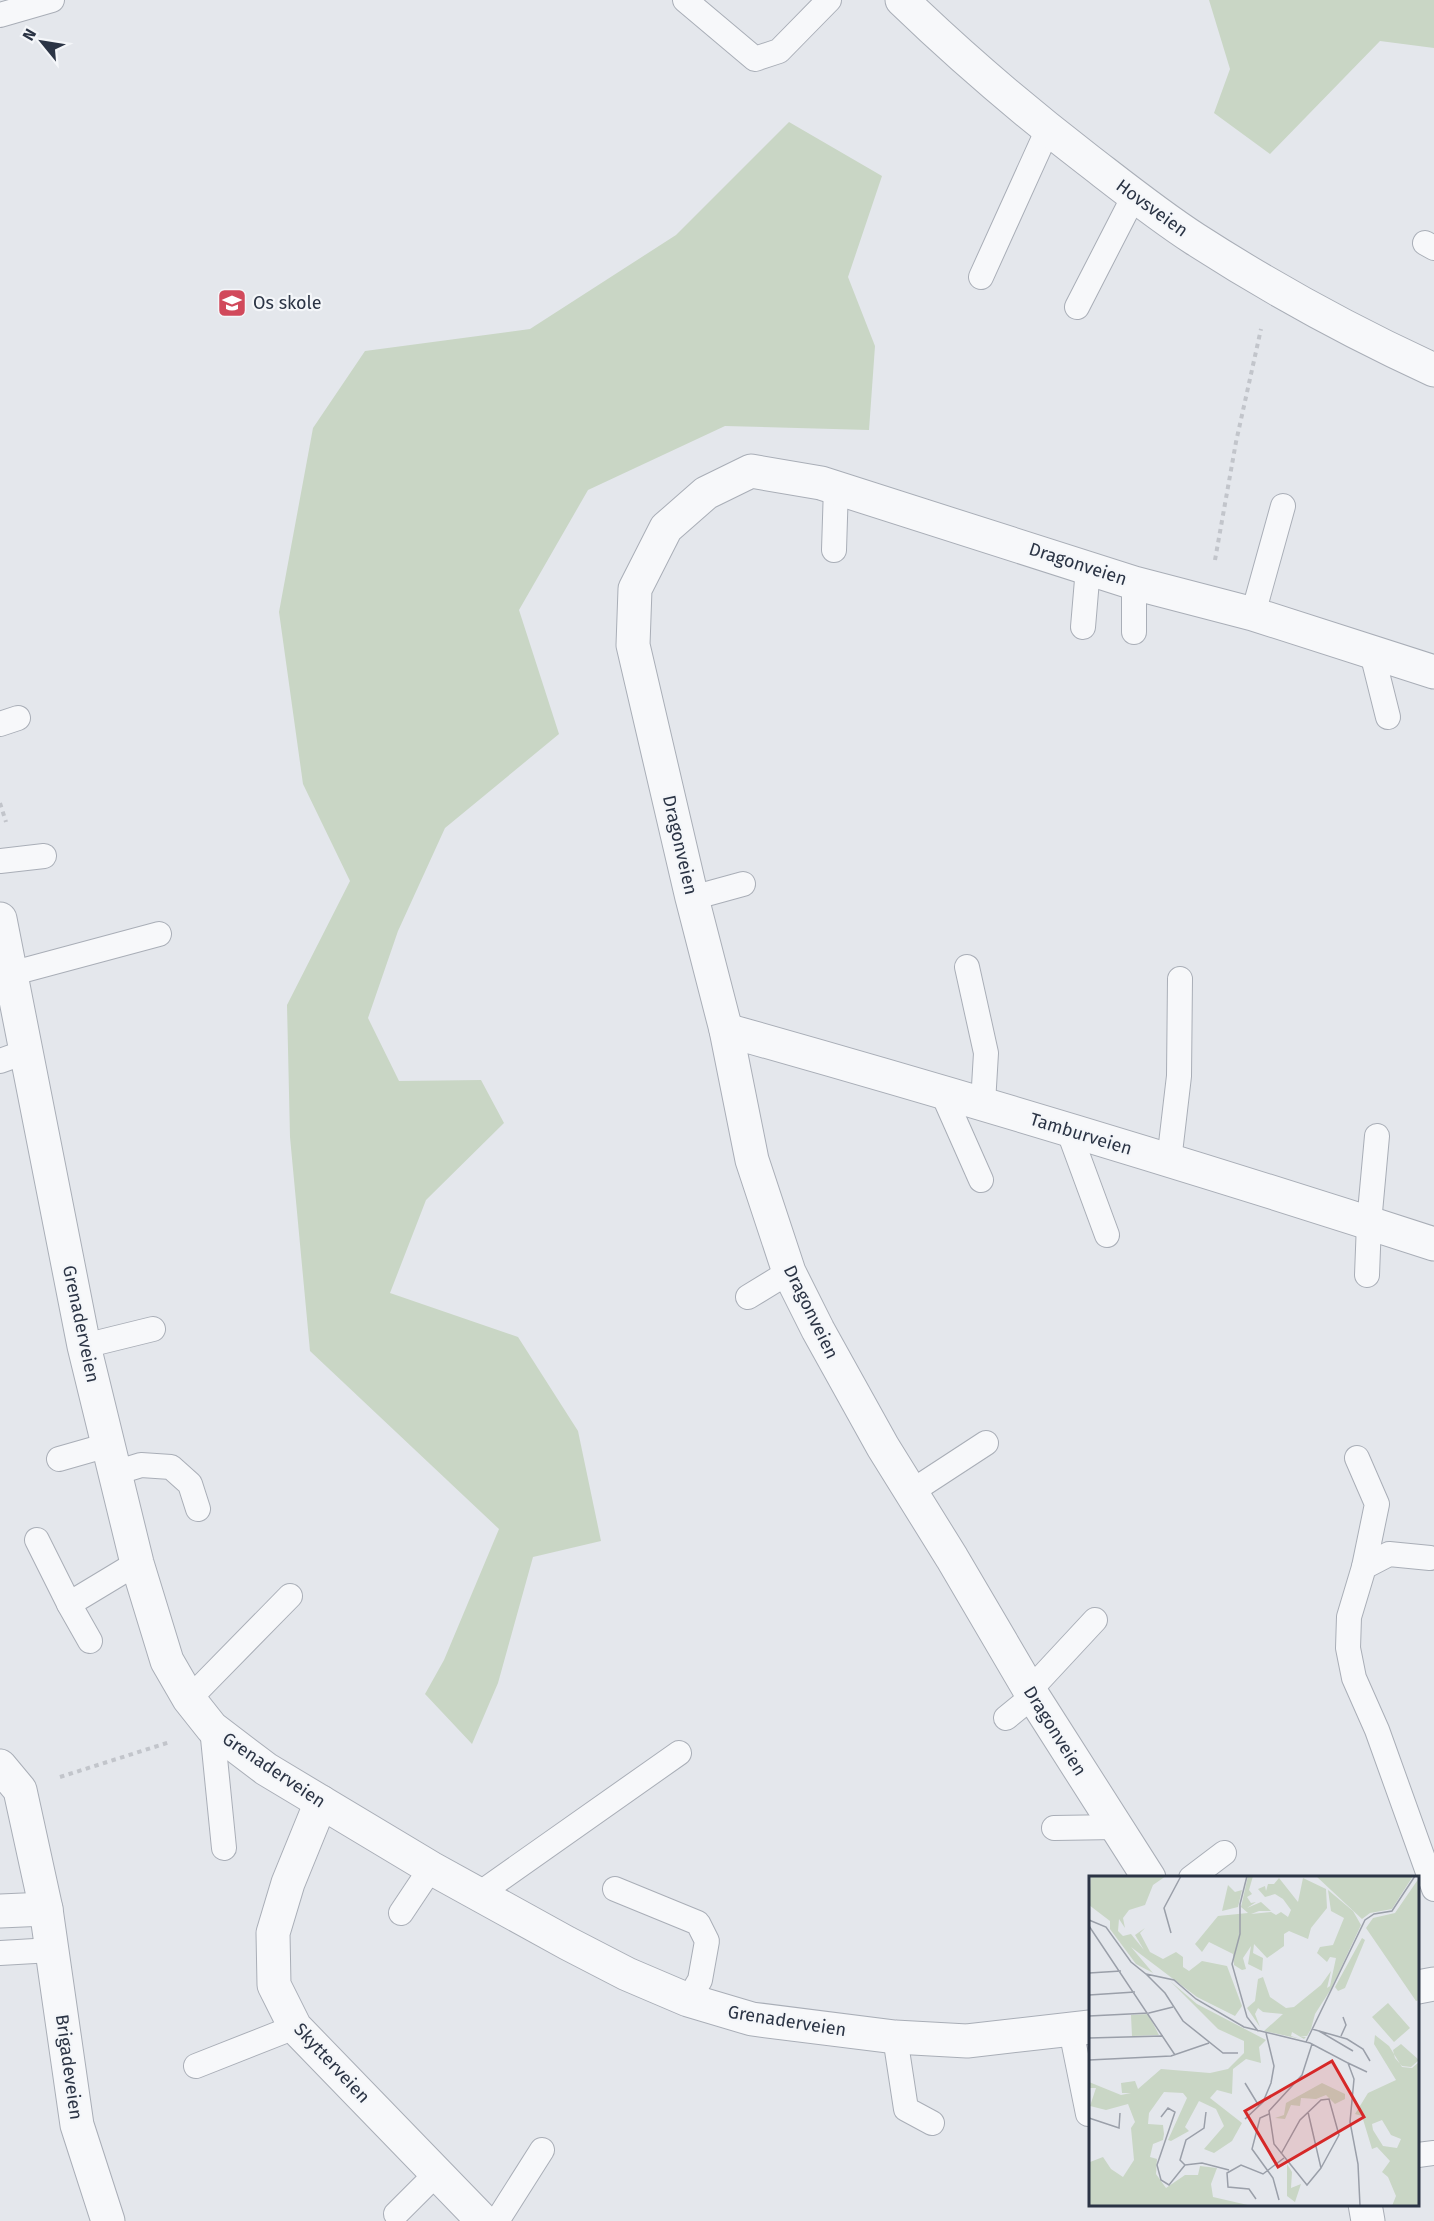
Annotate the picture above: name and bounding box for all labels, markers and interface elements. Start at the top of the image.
north arrow [12,12,72,72]
text: N [19,25,40,44]
street label: Hovsveien [1112,175,1192,241]
school or university icon: Os skole [216,287,248,319]
place label: Os skole [253,292,322,314]
street label: Dragonveien [1026,538,1130,590]
street label: Dragonveien [658,793,702,897]
street label: Tamburveien [1027,1108,1135,1160]
street label: Dragonveien [779,1262,843,1362]
street label: Grenaderveien [58,1263,104,1385]
street label: Dragonveien [1019,1682,1091,1780]
street label: Grenaderveien [218,1727,330,1813]
inset map [1089,1876,1419,2206]
street label: Grenaderveien [726,2001,848,2041]
street label: Brigadeveien [51,2013,87,2121]
street label: Skytterveien [289,2018,375,2108]

